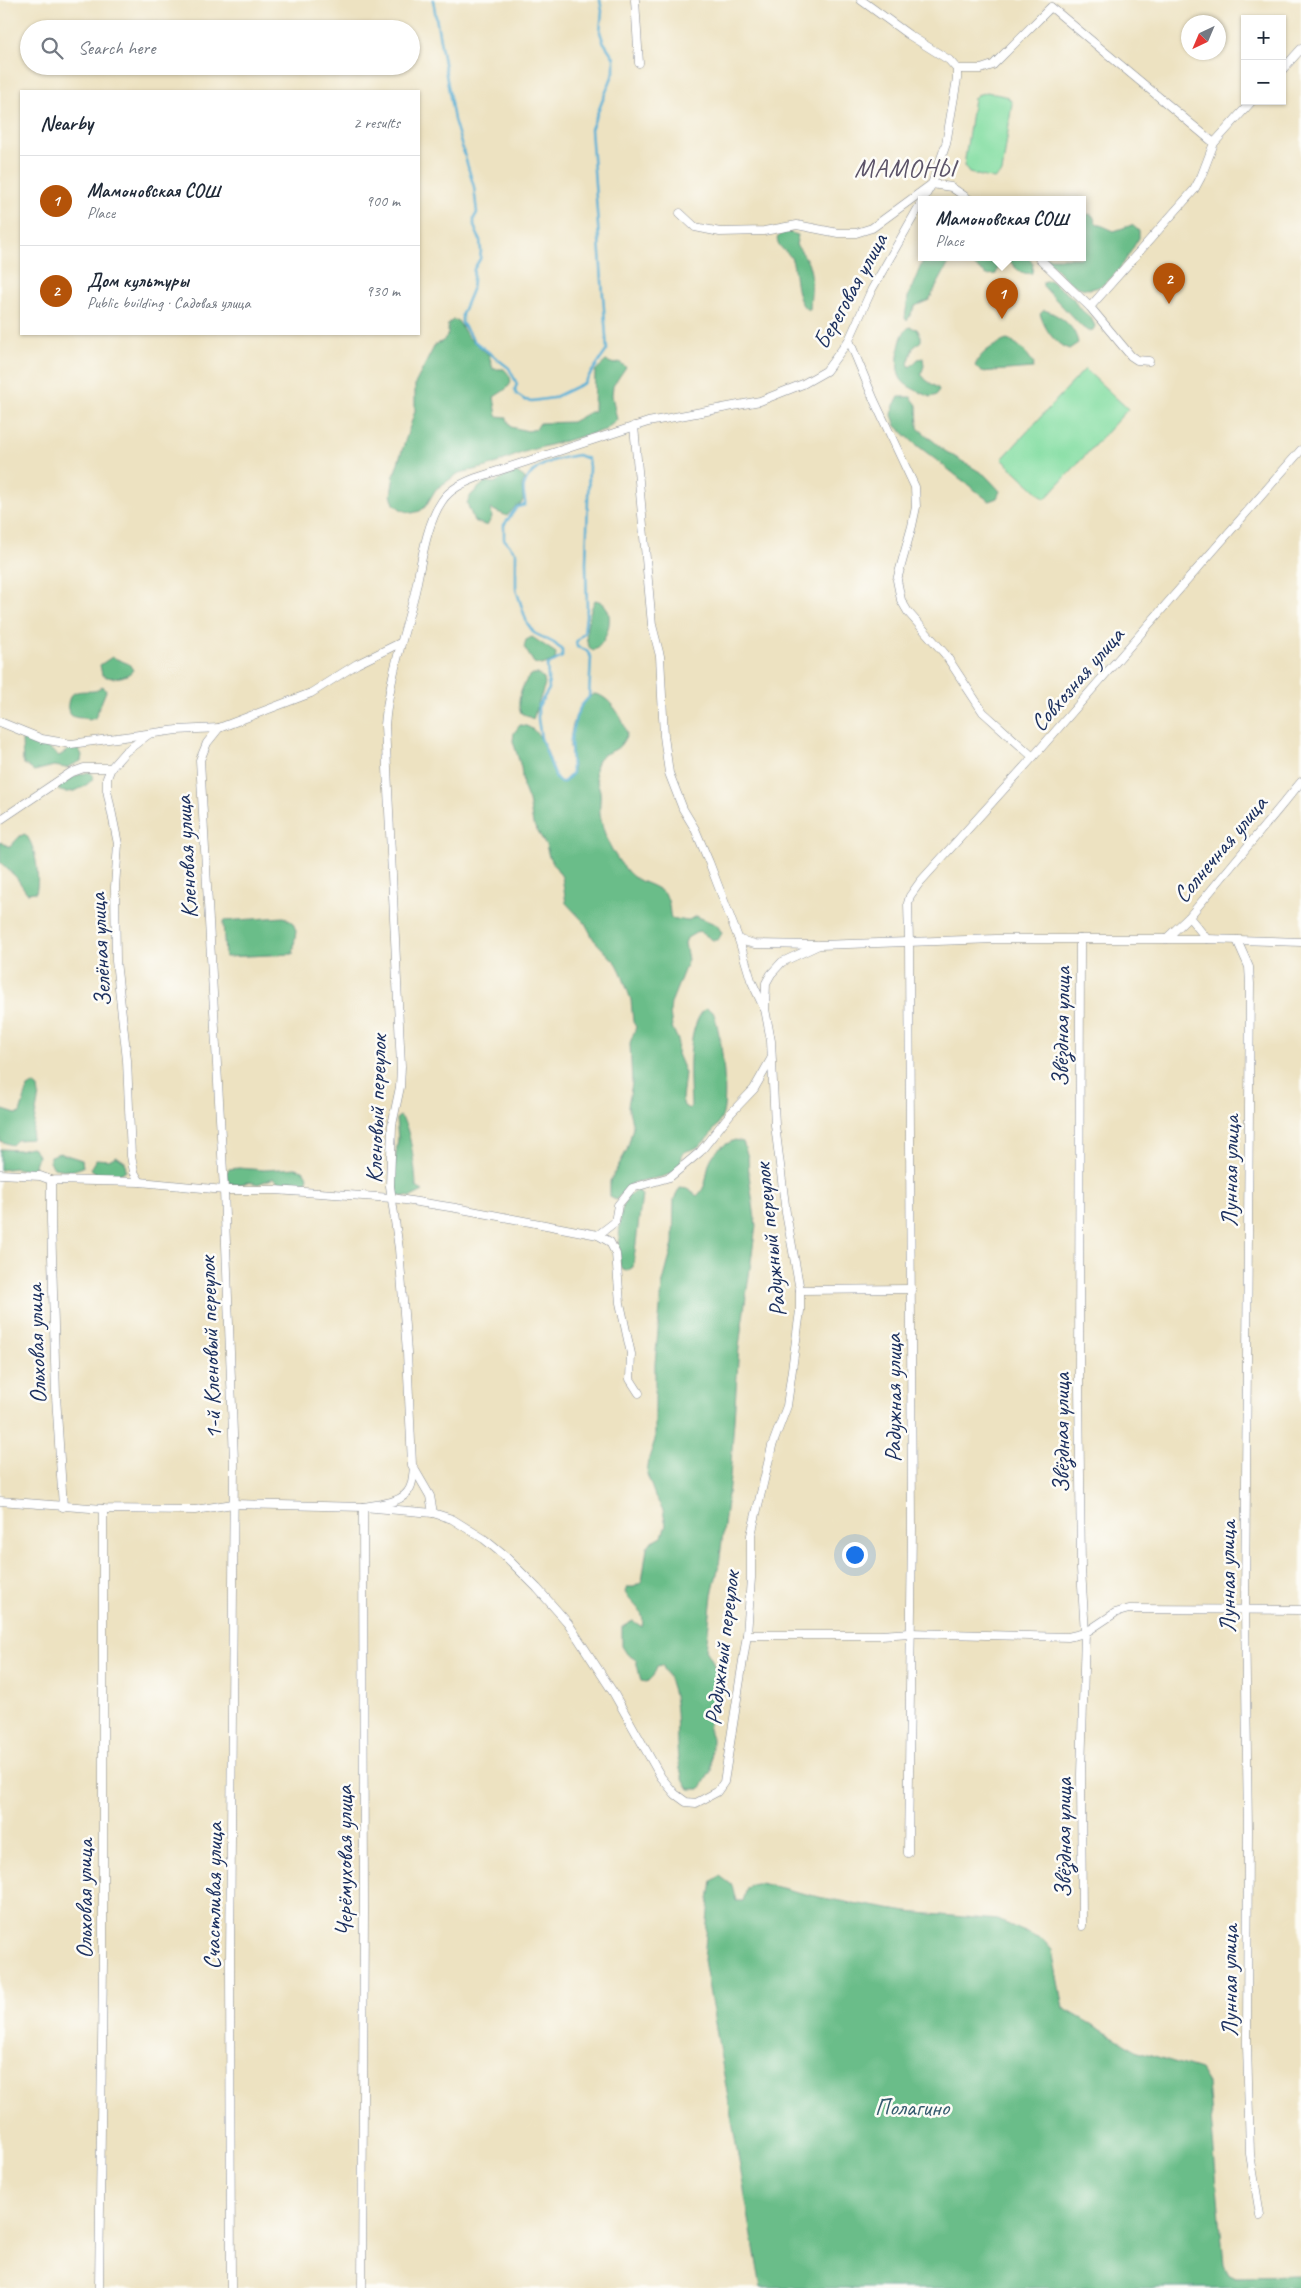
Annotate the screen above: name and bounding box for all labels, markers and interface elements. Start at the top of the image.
north arrow [1181,15,1226,60]
map controls [1241,15,1286,105]
button: + [1241,15,1286,60]
search box [20,20,420,75]
icon: search [38,34,66,62]
text: Search here [78,36,155,60]
button: − [1241,60,1286,105]
text: Nearby [40,110,93,136]
text: 2 results [353,113,400,133]
district label: МАМОНЫ [854,152,960,185]
text: Мамоновская СОШ [87,179,220,203]
text: 1 [52,191,60,211]
text: 900 m [366,191,400,211]
popup [918,196,1086,261]
text: Place [87,203,115,223]
text: Мамоновская СОШ [935,207,1069,231]
street label: Береговая улица [806,227,895,354]
text: Place [935,231,964,251]
pin: 2 [1153,263,1185,304]
text: Дом культуры [87,269,189,293]
pin: 1 [986,278,1018,319]
text: 2 [52,281,60,301]
text: 930 m [366,281,400,301]
text: Public building · Садовая улица [87,293,250,313]
street label: Совхозная улица [1024,620,1131,737]
street label: Солнечная улица [1166,788,1275,909]
street label: Кленовая улица [168,793,204,919]
street label: Зелёная улица [82,891,118,1008]
street label: Звёздная улица [1045,965,1078,1087]
street label: Кленовый переулок [358,1032,394,1184]
street label: Лунная улица [1214,1113,1246,1227]
street label: Радужный переулок [747,1159,793,1318]
street label: 1-й Кленовый переулок [192,1254,228,1440]
street label: Ольховая улица [19,1282,53,1404]
street label: Радужная улица [878,1332,908,1462]
street label: Звёздная улица [1046,1371,1077,1493]
street label: Лунная улица [1212,1519,1242,1633]
your location [842,1542,868,1568]
street label: Радужный переулок [698,1567,747,1727]
street label: Звёздная улица [1048,1776,1079,1898]
street label: Черёмуховая улица [329,1784,359,1937]
street label: Счастливая улица [197,1821,229,1970]
street label: Ольховая улица [69,1837,99,1959]
street label: Лунная улица [1214,1923,1244,2037]
park label: Полагино [875,2092,951,2122]

